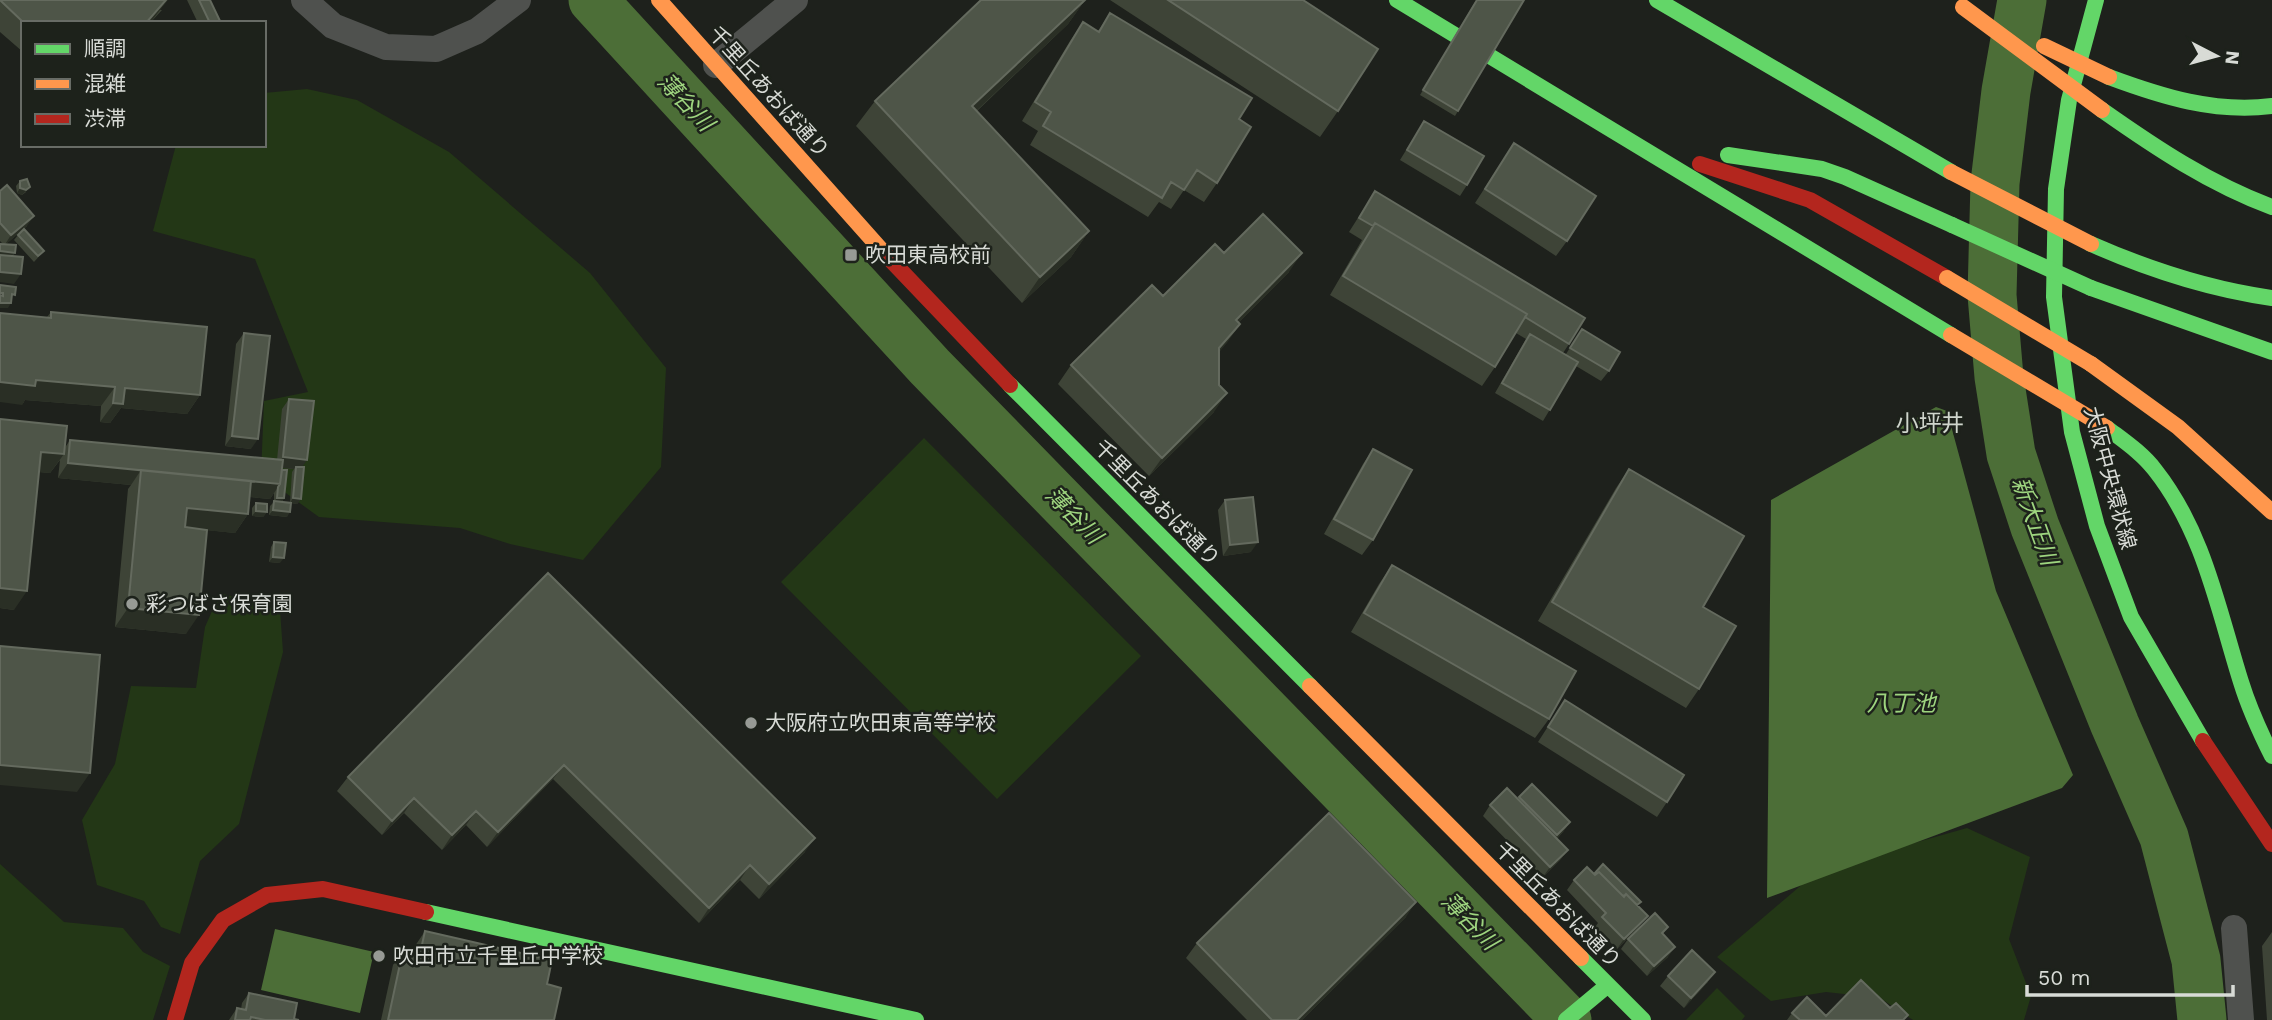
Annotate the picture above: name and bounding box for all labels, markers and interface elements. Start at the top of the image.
legend [21,21,266,147]
street label: 千里丘あおば通り [704,21,835,162]
north arrow [2181,21,2251,91]
text: 順調 [84,36,126,61]
text: N [2220,50,2245,66]
water label: 薄谷川 [652,68,721,139]
text: 混雑 [84,71,126,96]
text: 渋滞 [84,106,126,131]
place label: 吹田東高校前 [865,242,991,267]
marker: 吹田東高校前 [843,247,859,263]
street label: 大阪中央環状線 [2079,404,2142,552]
district label: 小坪井 [1896,410,1965,437]
street label: 千里丘あおば通り [1089,434,1226,571]
water label: 新大正川 [2006,473,2064,572]
water label: 薄谷川 [1040,481,1109,552]
place label: 彩つばさ保育園 [146,591,293,616]
marker: 彩つばさ保育園 [124,596,140,612]
water label: 八丁池 [1867,690,1938,717]
place label: 大阪府立吹田東高等学校 [765,710,996,735]
marker: 大阪府立吹田東高等学校 [743,715,759,731]
street label: 千里丘あおば通り [1490,836,1627,973]
water label: 薄谷川 [1436,887,1505,958]
place label: 吹田市立千里丘中学校 [393,943,603,968]
marker: 吹田市立千里丘中学校 [371,948,387,964]
scale bar [2027,954,2234,998]
text: 50 m [2038,965,2090,990]

